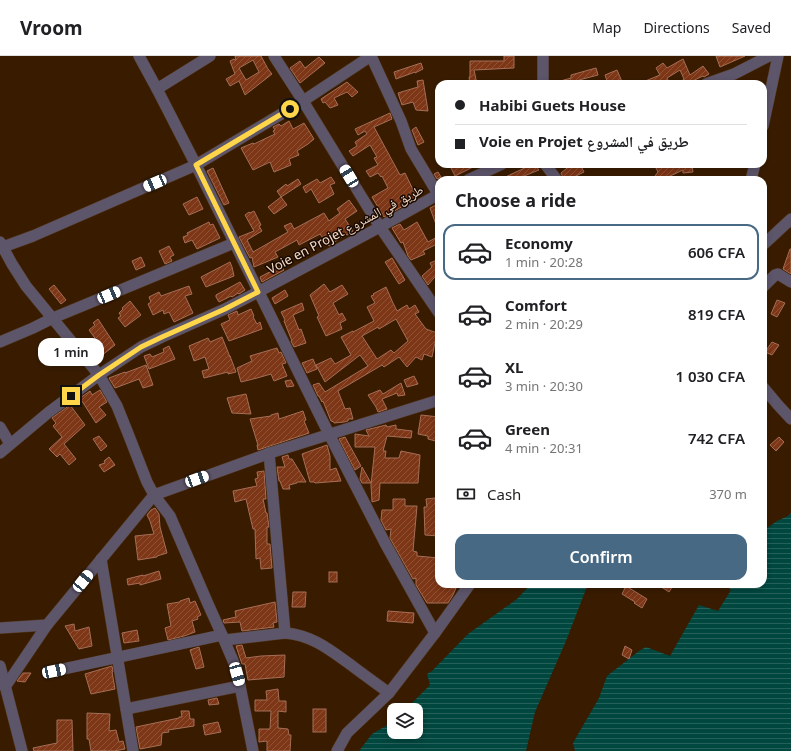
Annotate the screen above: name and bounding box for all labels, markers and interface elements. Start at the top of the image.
text: Vroom [20,15,83,41]
text: Map [592,18,621,37]
text: Directions [643,18,710,37]
text: Saved [732,18,771,37]
text: Habibi Guets House [479,95,626,115]
route start [281,100,299,118]
text: Voie en Projet طريق في المشروع [479,131,689,151]
car [338,163,360,189]
car [142,173,168,193]
street label: Voie en Projet طريق في المشروع [264,180,427,280]
text: Choose a ride [455,188,576,212]
text: Economy [505,233,573,253]
icon: car [457,234,493,270]
text: 606 CFA [688,242,745,262]
text: 1 min · 20:28 [505,253,583,271]
car [96,285,122,305]
text: Comfort [505,295,567,315]
icon: car [457,296,493,332]
text: 819 CFA [688,304,745,324]
text: 2 min · 20:29 [505,315,583,333]
callout: 1 min [38,338,104,366]
text: 1 min [53,343,89,361]
text: XL [505,357,523,377]
icon: car [457,358,493,394]
text: 1 030 CFA [675,366,745,386]
text: 3 min · 20:30 [505,377,583,395]
route end [62,387,80,405]
text: Green [505,419,550,439]
icon: car [457,420,493,456]
text: 742 CFA [688,428,745,448]
text: 4 min · 20:31 [505,439,583,457]
car [184,469,210,489]
icon: cash [455,483,477,505]
text: Cash [487,484,521,504]
text: 370 m [709,485,747,503]
button: Confirm [455,534,747,580]
car [71,568,95,594]
car [228,661,246,687]
car [41,663,67,679]
map controls [387,703,423,739]
button: layers [387,703,423,739]

